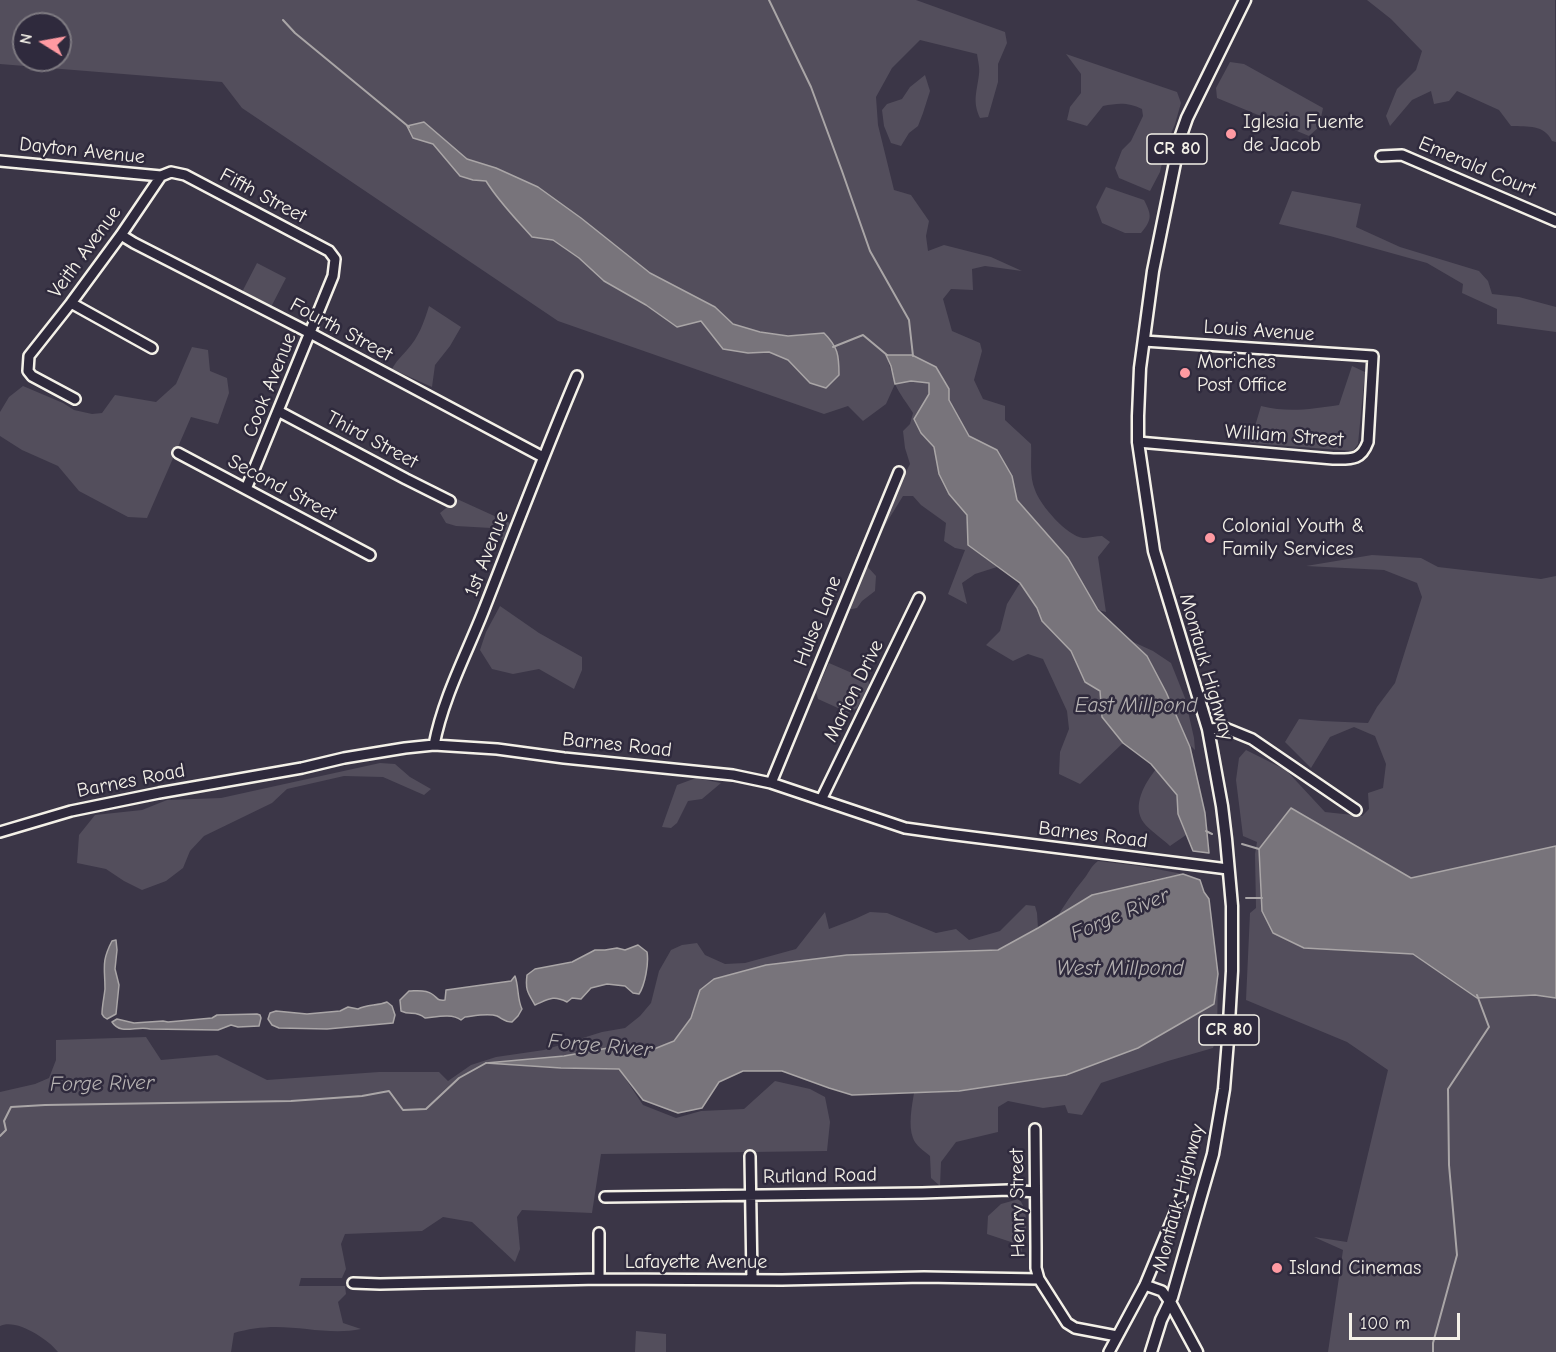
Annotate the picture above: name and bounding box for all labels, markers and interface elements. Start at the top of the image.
north arrow [12,12,72,72]
text: N [16,32,36,46]
place label: Iglesia Fuente de Jacob [1243,110,1364,157]
marker: Iglesia Fuente de Jacob [1224,127,1238,141]
street label: Dayton Avenue [18,132,146,170]
street label: Emerald Court [1415,132,1539,202]
road number: CR 80 [1147,134,1207,164]
street label: Fifth Street [215,163,311,229]
street label: Veith Avenue [44,201,126,303]
street label: Fourth Street [286,293,396,367]
street label: Louis Avenue [1203,315,1315,347]
street label: Cook Avenue [238,329,302,441]
place label: Moriches Post Office [1197,350,1287,397]
marker: Moriches Post Office [1178,366,1192,380]
street label: Third Street [322,406,422,474]
street label: William Street [1224,420,1344,452]
street label: Second Street [224,449,340,527]
street label: 1st Avenue [460,508,514,600]
place label: Colonial Youth & Family Services [1222,514,1364,561]
marker: Colonial Youth & Family Services [1203,531,1217,545]
street label: Hulse Lane [789,572,847,670]
street label: Montauk Highway [1174,591,1238,743]
street label: Marion Drive [819,636,889,746]
water label: East Millpond [1075,693,1197,719]
street label: Barnes Road [561,727,673,763]
street label: Barnes Road [75,759,187,803]
street label: Barnes Road [1037,816,1149,854]
water label: Forge River [1067,883,1173,947]
water label: West Millpond [1056,956,1184,982]
road number: CR 80 [1199,1015,1259,1045]
water label: Forge River [547,1029,653,1063]
water label: Forge River [50,1070,154,1098]
street label: Montauk Highway [1148,1122,1210,1274]
street label: Henry Street [1005,1148,1031,1258]
street label: Rutland Road [763,1163,877,1189]
street label: Lafayette Avenue [625,1250,767,1274]
place label: Island Cinemas [1289,1256,1421,1280]
marker: Island Cinemas [1270,1261,1284,1275]
scale bar [1352,1301,1463,1339]
text: 100 m [1360,1313,1410,1334]

